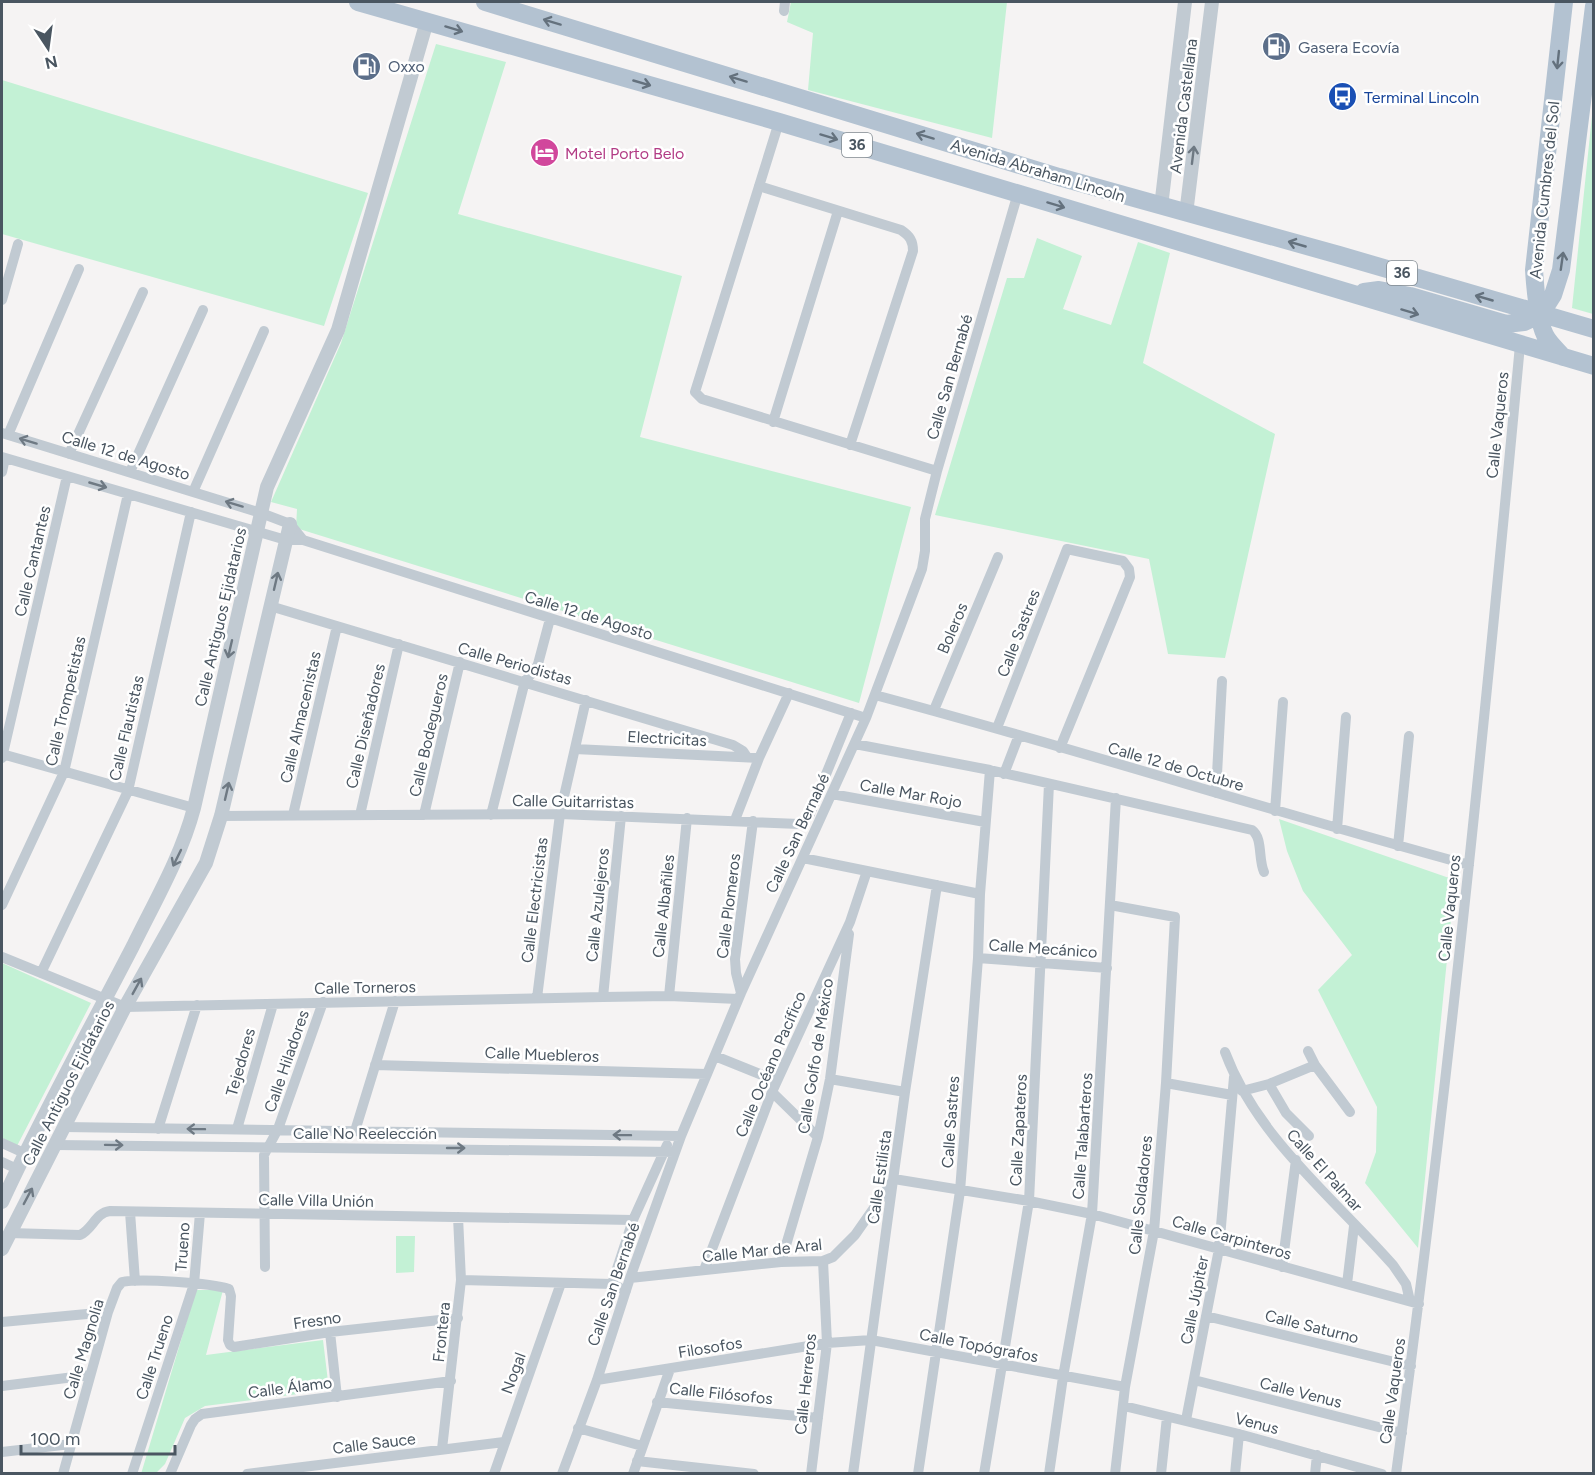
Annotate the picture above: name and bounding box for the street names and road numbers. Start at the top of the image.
street label: Avenida Castellana [1166,37,1201,175]
street label: Avenida Cumbres del Sol [1526,100,1563,280]
road number: 36 [842,133,872,157]
street label: Avenida Abraham Lincoln [948,135,1127,206]
road number: 36 [1387,261,1417,285]
street label: Calle San Bernabé [923,312,977,442]
street label: Calle Vaqueros [1482,371,1513,479]
street label: Calle 12 de Agosto [59,427,192,484]
street label: Calle Cantantes [10,504,54,618]
street label: Calle Antiguos Ejidatarios [191,526,250,708]
street label: Calle 12 de Agosto [522,587,655,644]
street label: Calle Sastres [993,587,1044,680]
street label: Boleros [933,600,972,657]
street label: Calle Trompetistas [41,634,90,768]
street label: Calle Periodistas [456,638,574,689]
street label: Calle Almacenistas [276,649,325,785]
street label: Calle Diseñadores [342,662,389,790]
street label: Calle Bodegueros [405,672,452,799]
street label: Calle Flautistas [105,674,148,783]
street label: Electricitas [627,727,707,750]
street label: Calle 12 de Octubre [1106,738,1246,795]
street label: Calle San Bernabé [761,770,834,896]
street label: Calle Mar Rojo [858,775,963,812]
street label: Calle Guitarristas [512,791,634,812]
street label: Calle Electricistas [517,836,552,964]
street label: Calle Azulejeros [582,847,613,963]
street label: Calle Plomeros [713,852,744,960]
street label: Calle Albañiles [649,854,678,959]
street label: Calle Vaqueros [1434,854,1465,962]
street label: Calle Mecánico [988,935,1098,962]
street label: Calle Torneros [314,977,416,998]
street label: Calle Golfo de México [794,977,837,1135]
street label: Calle Océano Pacífico [731,988,810,1140]
street label: Calle Antiguos Ejidatarios [18,997,118,1169]
street label: Calle Hiladores [260,1007,313,1115]
street label: Tejedores [222,1026,259,1098]
street label: Calle Muebleros [484,1043,599,1066]
street label: Calle Talabarteros [1069,1072,1096,1200]
street label: Calle Zapateros [1006,1073,1031,1187]
street label: Calle Sastres [938,1075,963,1169]
street label: Calle No Reelección [293,1124,437,1143]
street label: Calle El Palmar [1283,1125,1367,1216]
street label: Calle Estilista [863,1129,896,1225]
street label: Calle Soldadores [1125,1134,1156,1256]
street label: Calle Villa Unión [258,1190,374,1211]
street label: Calle Carpinteros [1170,1211,1294,1264]
street label: Calle San Bernabé [583,1220,644,1348]
street label: Trueno [171,1222,194,1272]
street label: Calle Mar de Aral [701,1235,823,1266]
street label: Calle Júpiter [1177,1254,1213,1346]
street label: Calle Magnolia [59,1297,108,1402]
street label: Frontera [429,1301,454,1363]
street label: Calle Saturno [1263,1306,1361,1347]
street label: Fresno [292,1308,342,1333]
street label: Calle Trueno [132,1312,177,1402]
street label: Calle Topógrafos [918,1325,1040,1366]
street label: Calle Herreros [791,1332,820,1436]
street label: Filosofos [677,1333,743,1362]
street label: Calle Vaqueros [1376,1337,1409,1445]
street label: Nogal [497,1350,530,1397]
street label: Calle Álamo [247,1373,333,1402]
street label: Calle Venus [1258,1373,1344,1412]
street label: Calle Filósofos [668,1379,774,1408]
street label: Venus [1233,1409,1281,1438]
street label: Calle Sauce [331,1429,417,1458]

